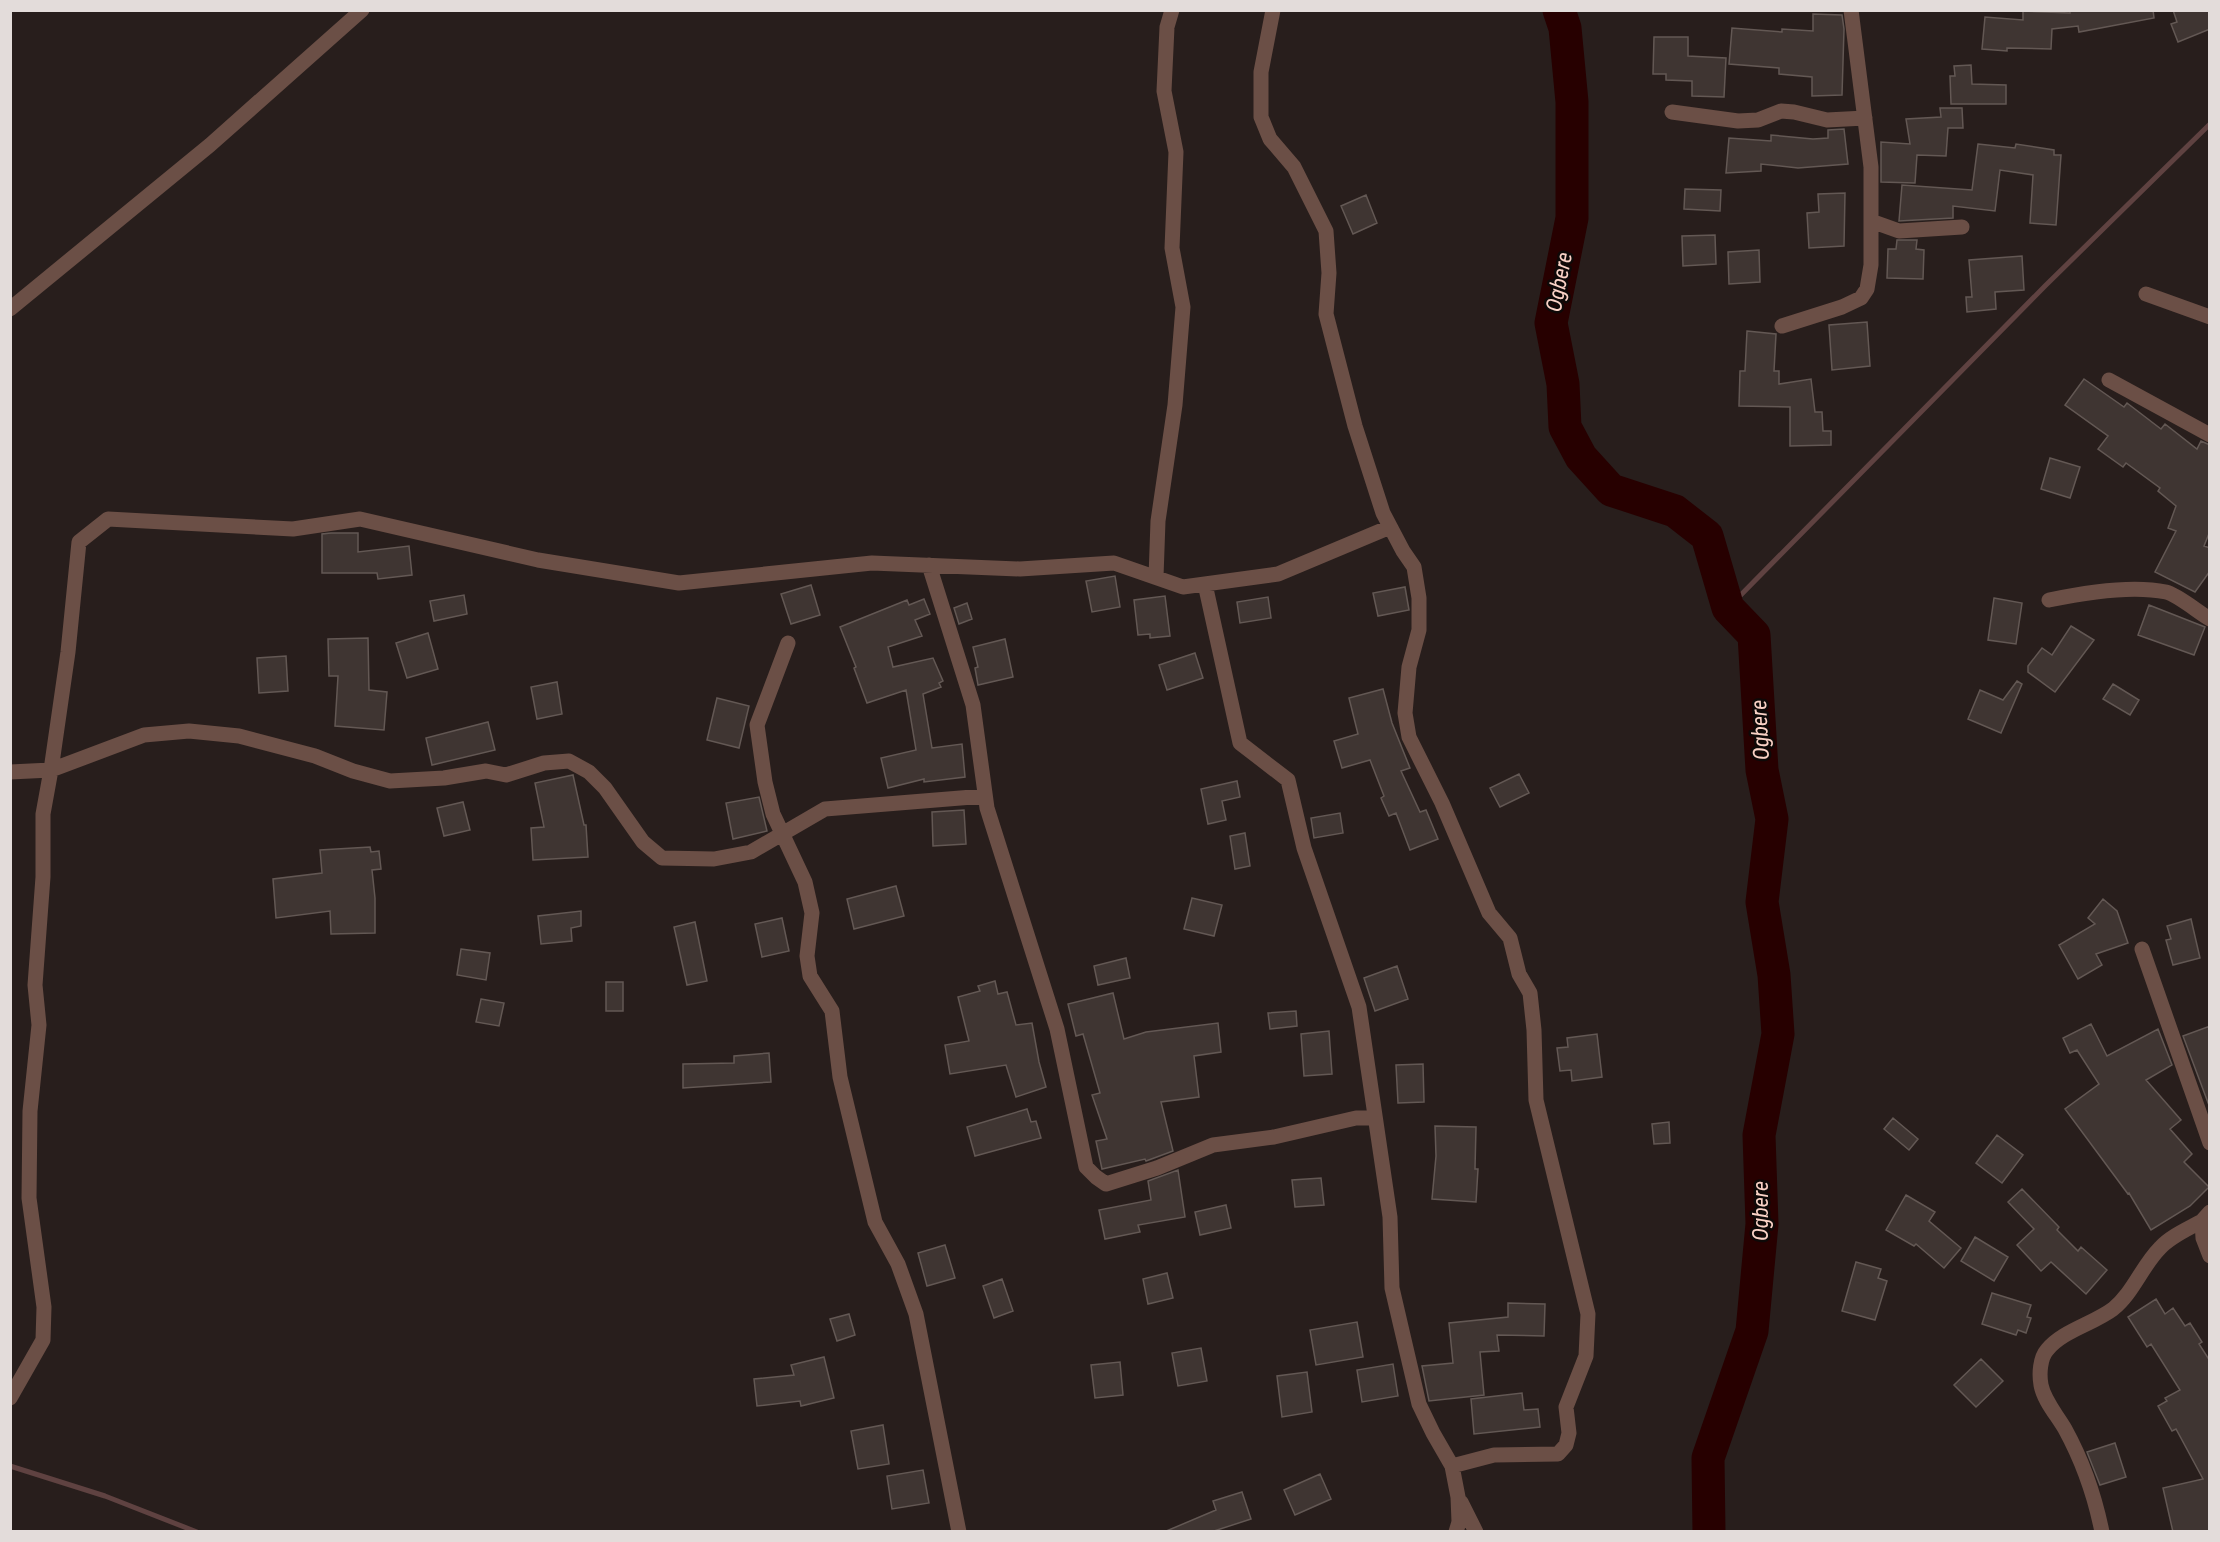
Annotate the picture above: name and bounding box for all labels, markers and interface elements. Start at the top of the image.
water label: Ogbere [1541,250,1577,314]
water label: Ogbere [1746,699,1774,761]
water label: Ogbere [1748,1181,1773,1241]

